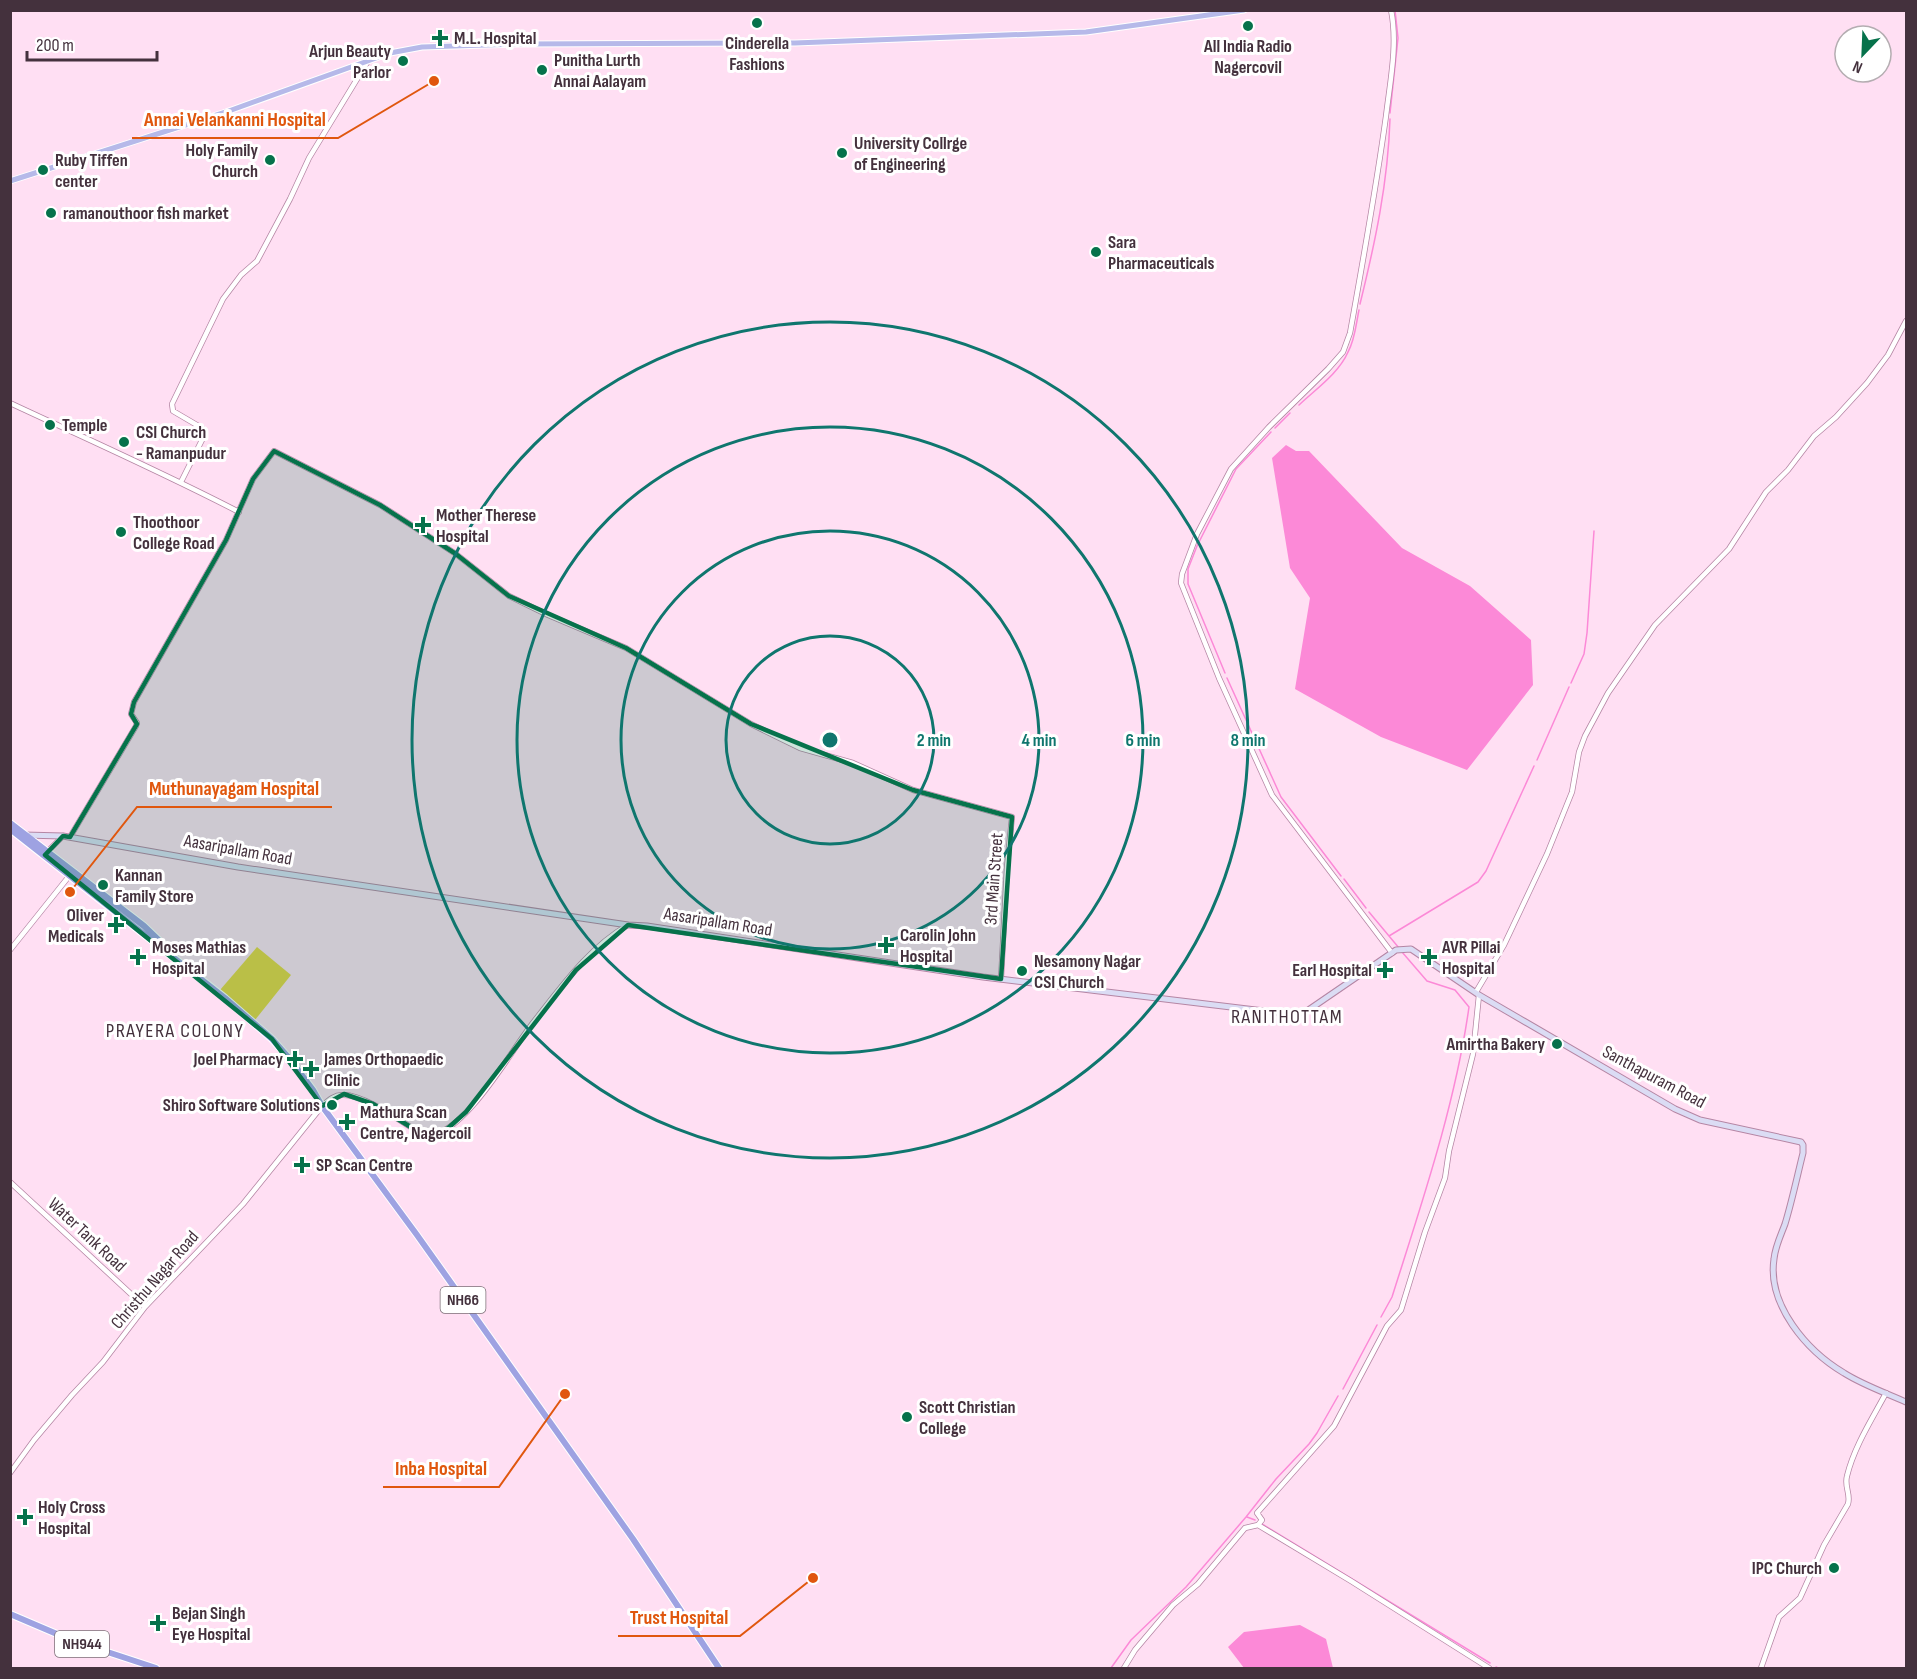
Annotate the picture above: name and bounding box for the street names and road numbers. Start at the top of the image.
street label: Aasaripallam Road [181,830,294,870]
street label: 3rd Main Street [980,832,1008,926]
street label: Aasaripallam Road [661,903,774,941]
street label: Santhapuram Road [1599,1041,1709,1113]
street label: Water Tank Road [44,1193,130,1277]
street label: Christhu Nagar Road [107,1227,203,1333]
road number: NH66 [440,1287,486,1313]
road number: NH944 [55,1631,109,1657]

